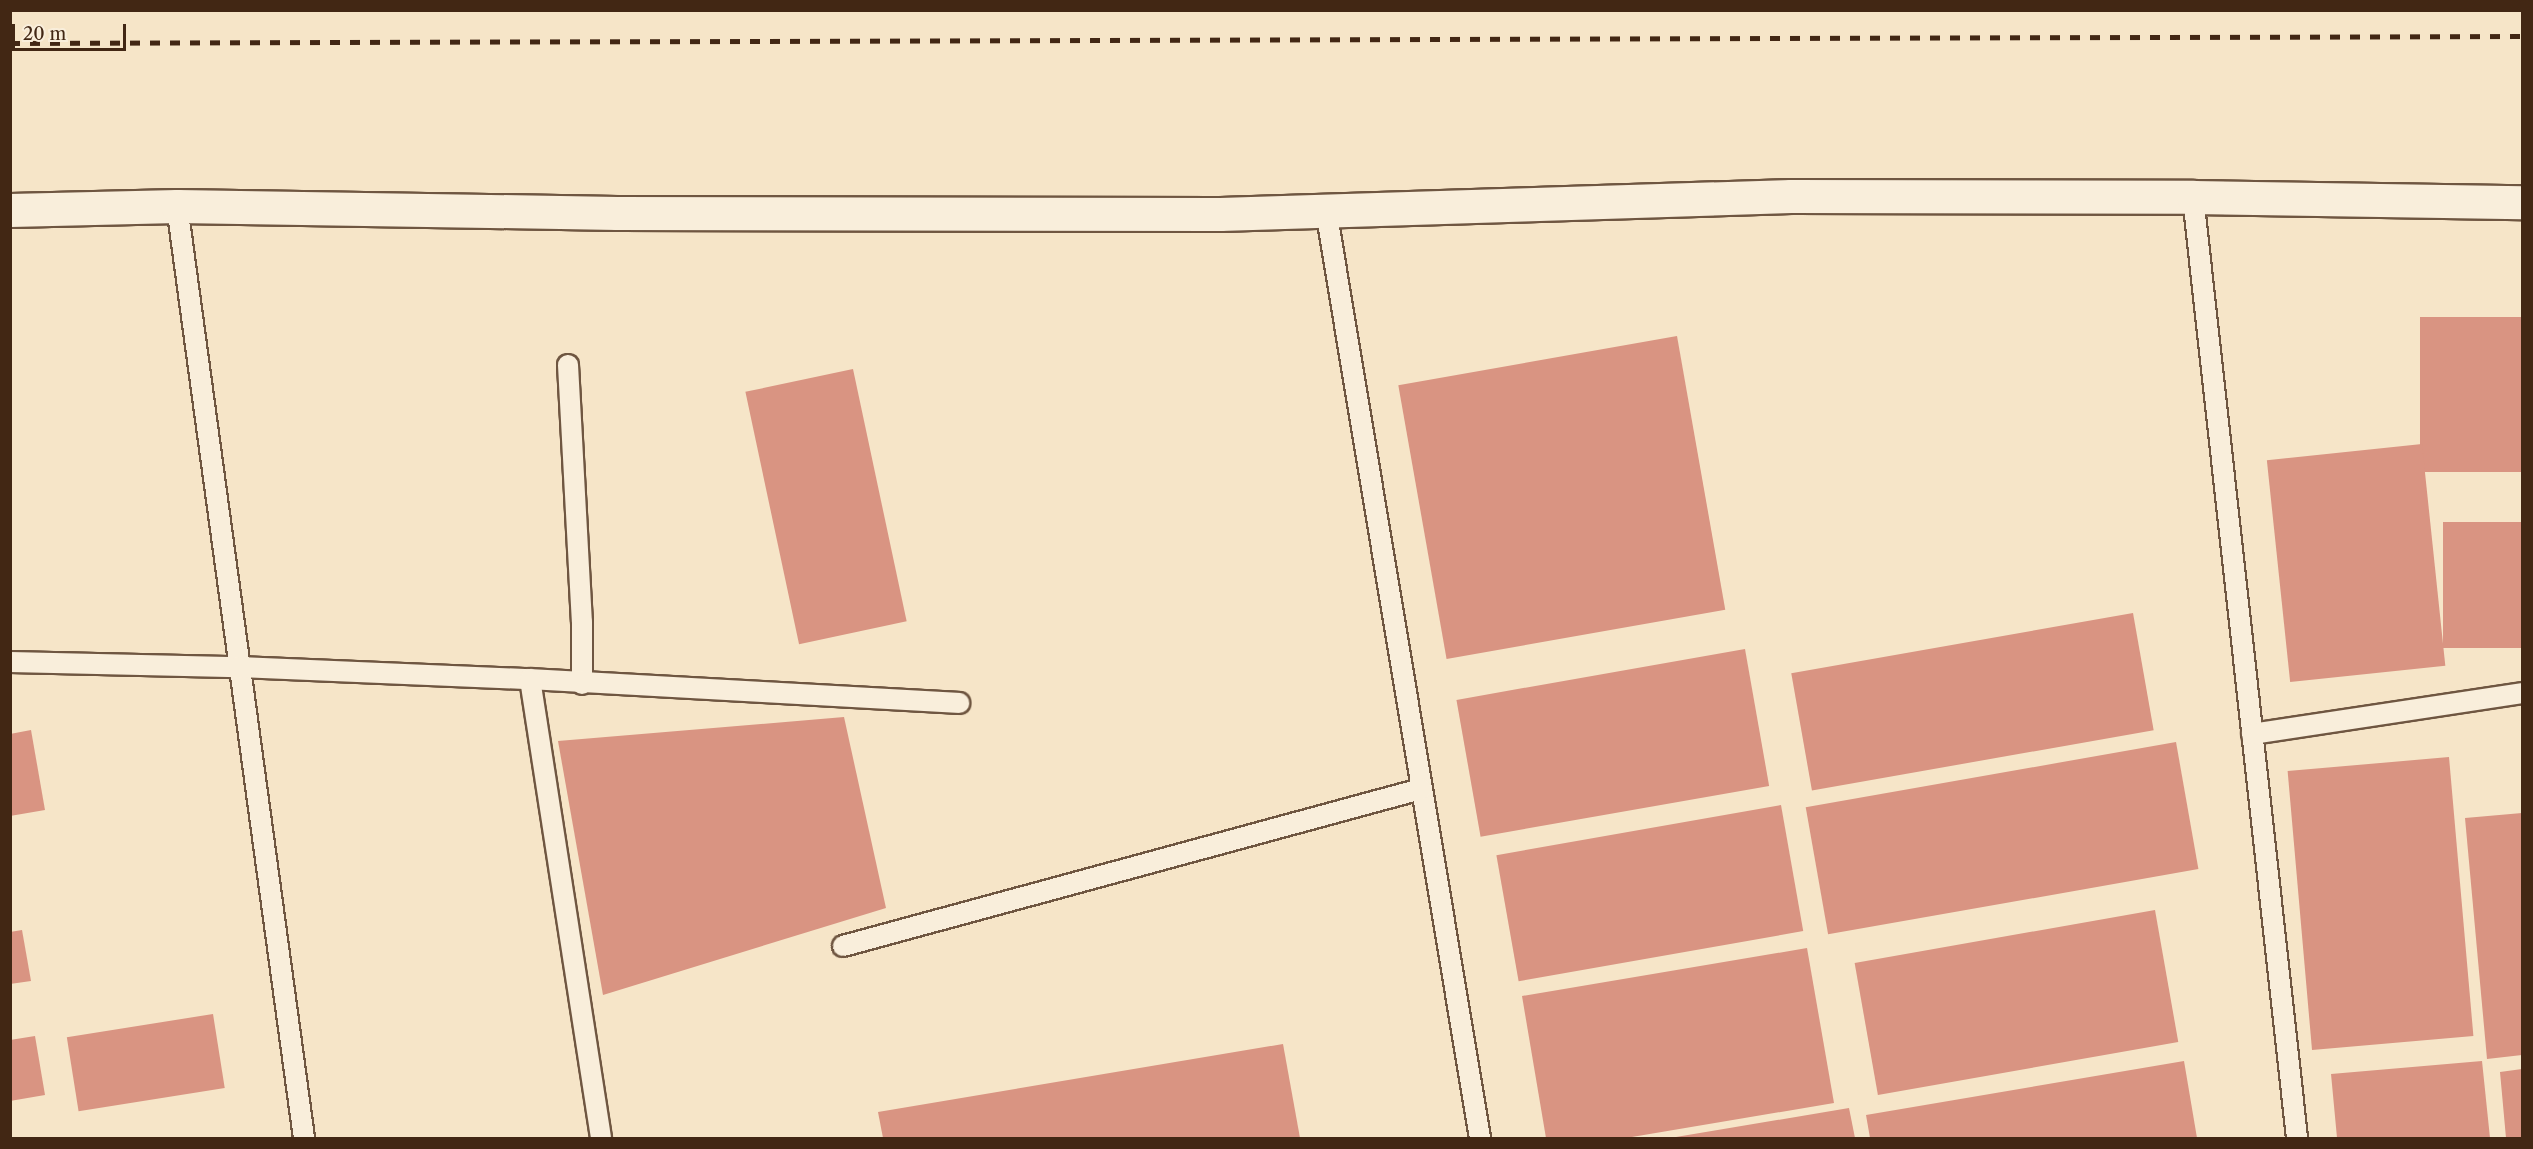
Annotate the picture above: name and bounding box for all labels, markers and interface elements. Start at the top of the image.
scale bar [15,12,129,50]
text: 20 m [23,23,66,45]

